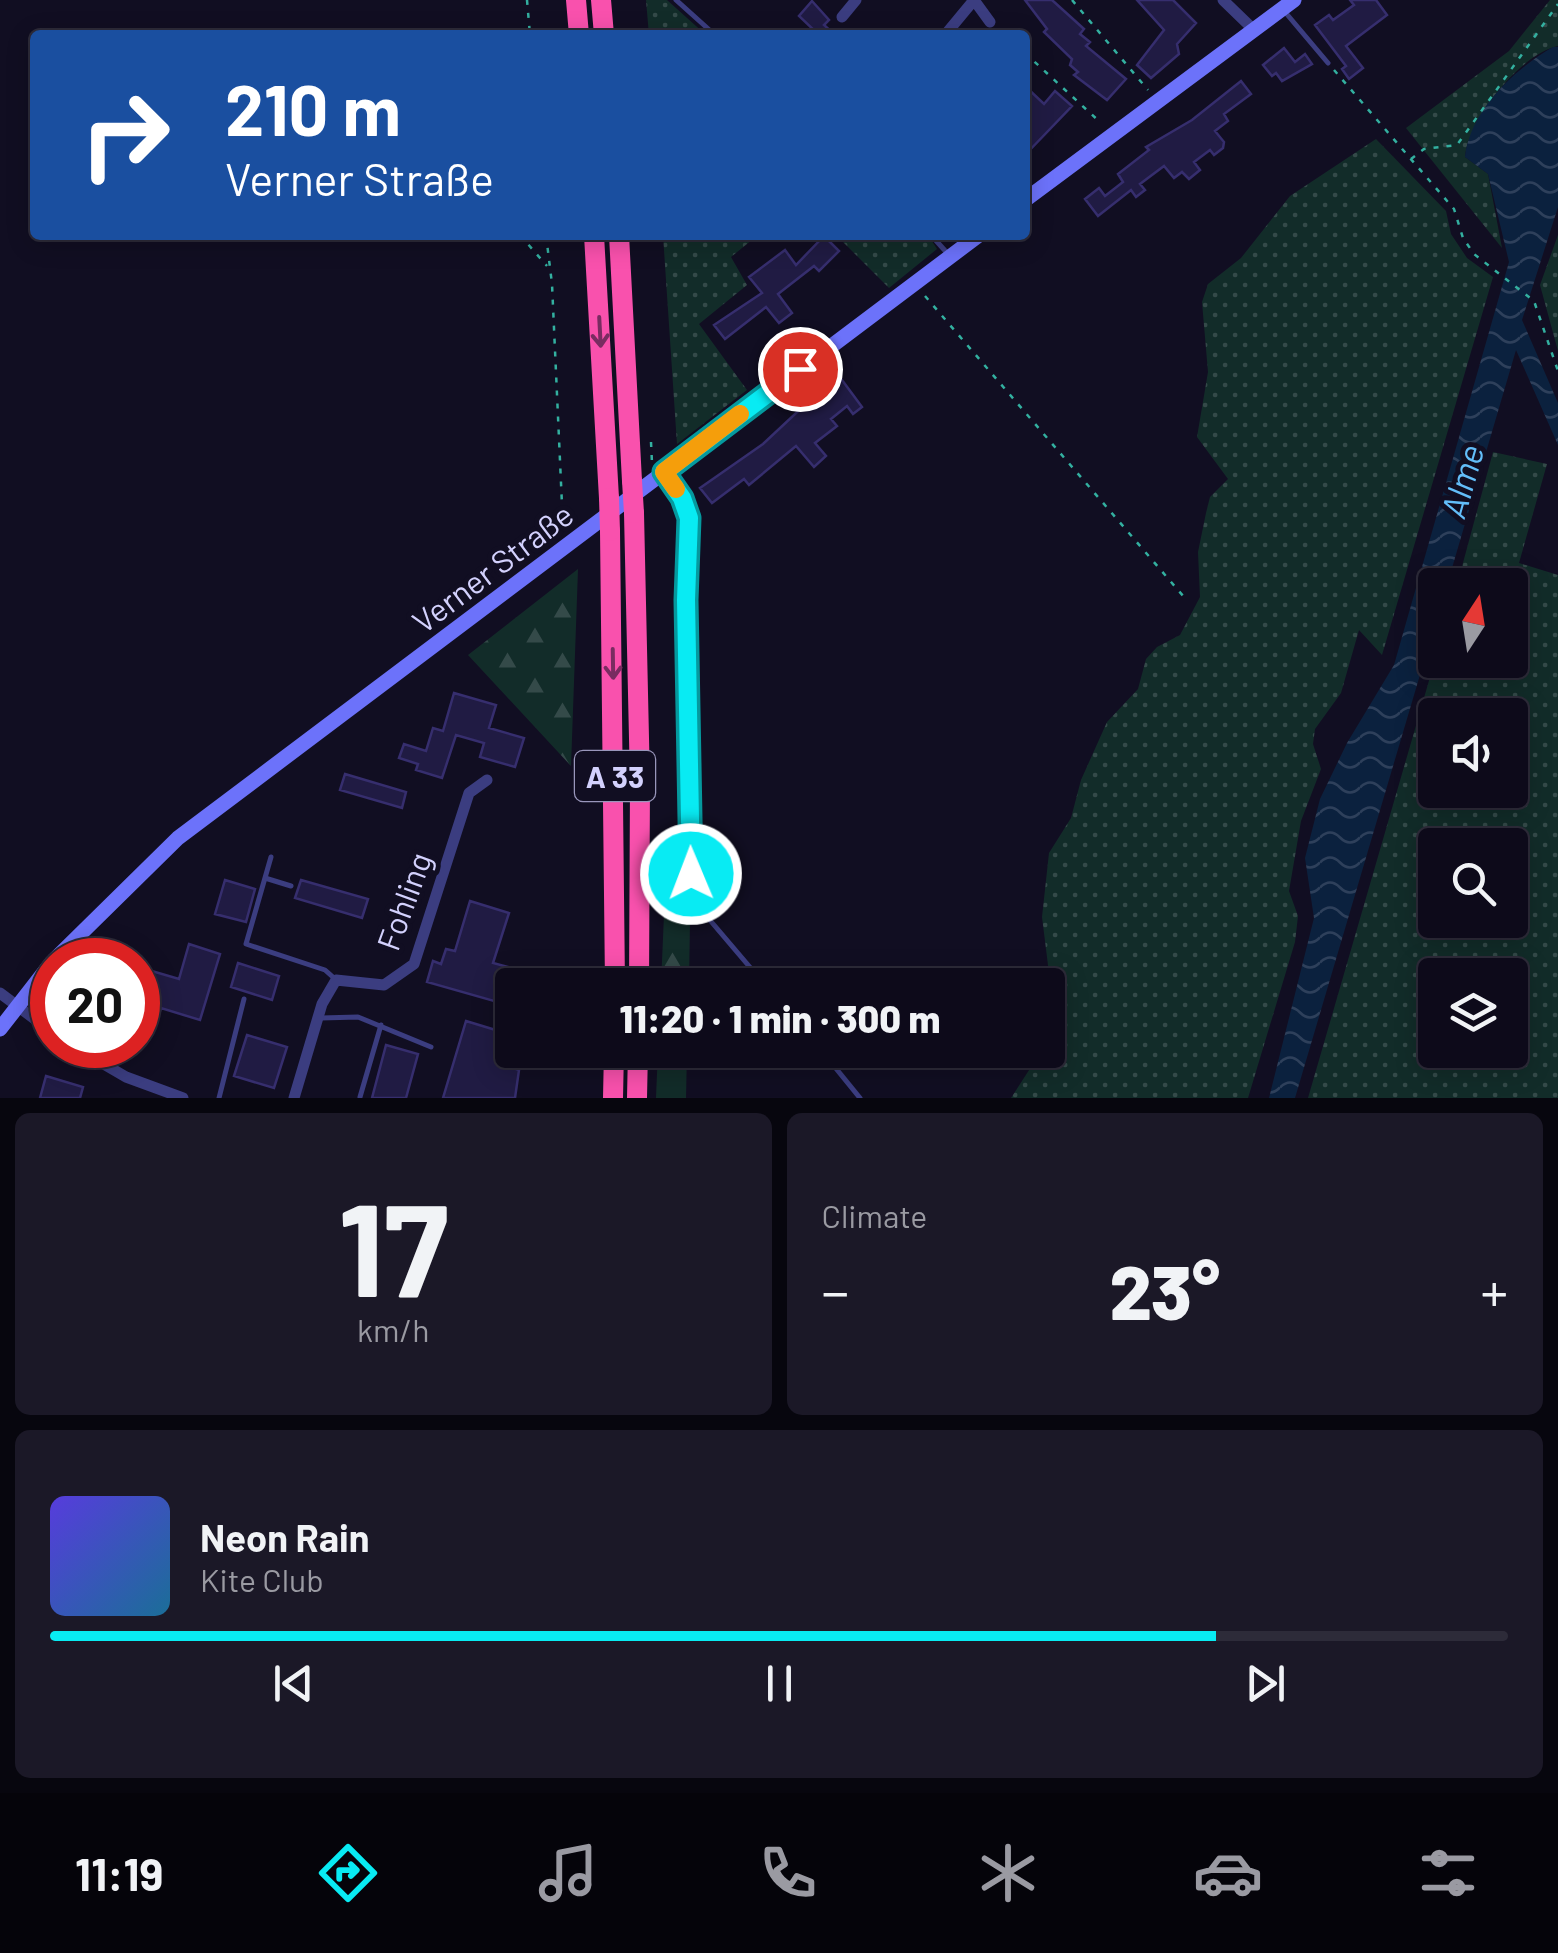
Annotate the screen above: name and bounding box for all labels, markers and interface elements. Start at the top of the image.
text: 210 m [225,66,401,150]
icon: right [60,70,190,200]
text: Verner Straße [225,151,494,205]
one-way arrow [591,316,610,348]
pin [758,327,843,412]
icon: arrive [773,342,828,397]
water label: Alme [1431,439,1491,523]
street label: Verner Straße [404,494,580,640]
north arrow [1418,568,1528,678]
map controls [1418,568,1528,1068]
one-way arrow [604,648,623,680]
button: sound [1418,698,1528,808]
road number: A 33 [575,751,655,801]
position arrow [639,822,743,926]
button: search [1418,828,1528,938]
street label: Fohling [368,847,438,955]
speed limit sign: 20 [30,938,160,1068]
button: layers [1418,958,1528,1068]
text: 11:20 · 1 min · 300 m [619,995,941,1041]
text: 17 [338,1167,449,1323]
text: Climate [822,1196,927,1234]
text: 23° [1110,1245,1220,1335]
text: − [822,1257,849,1323]
text: + [1480,1257,1508,1323]
text: km/h [357,1310,429,1348]
text: Neon Rain [200,1514,369,1560]
text: Kite Club [200,1560,324,1598]
icon: previous [266,1656,321,1711]
icon: pause [752,1656,807,1711]
icon: next [1238,1656,1293,1711]
icon: directions [313,1838,383,1908]
icon: music [533,1838,603,1908]
icon: phone [753,1838,823,1908]
icon: climate [973,1838,1043,1908]
icon: car [1193,1838,1263,1908]
icon: filters [1413,1838,1483,1908]
text: 11:19 [75,1846,163,1900]

